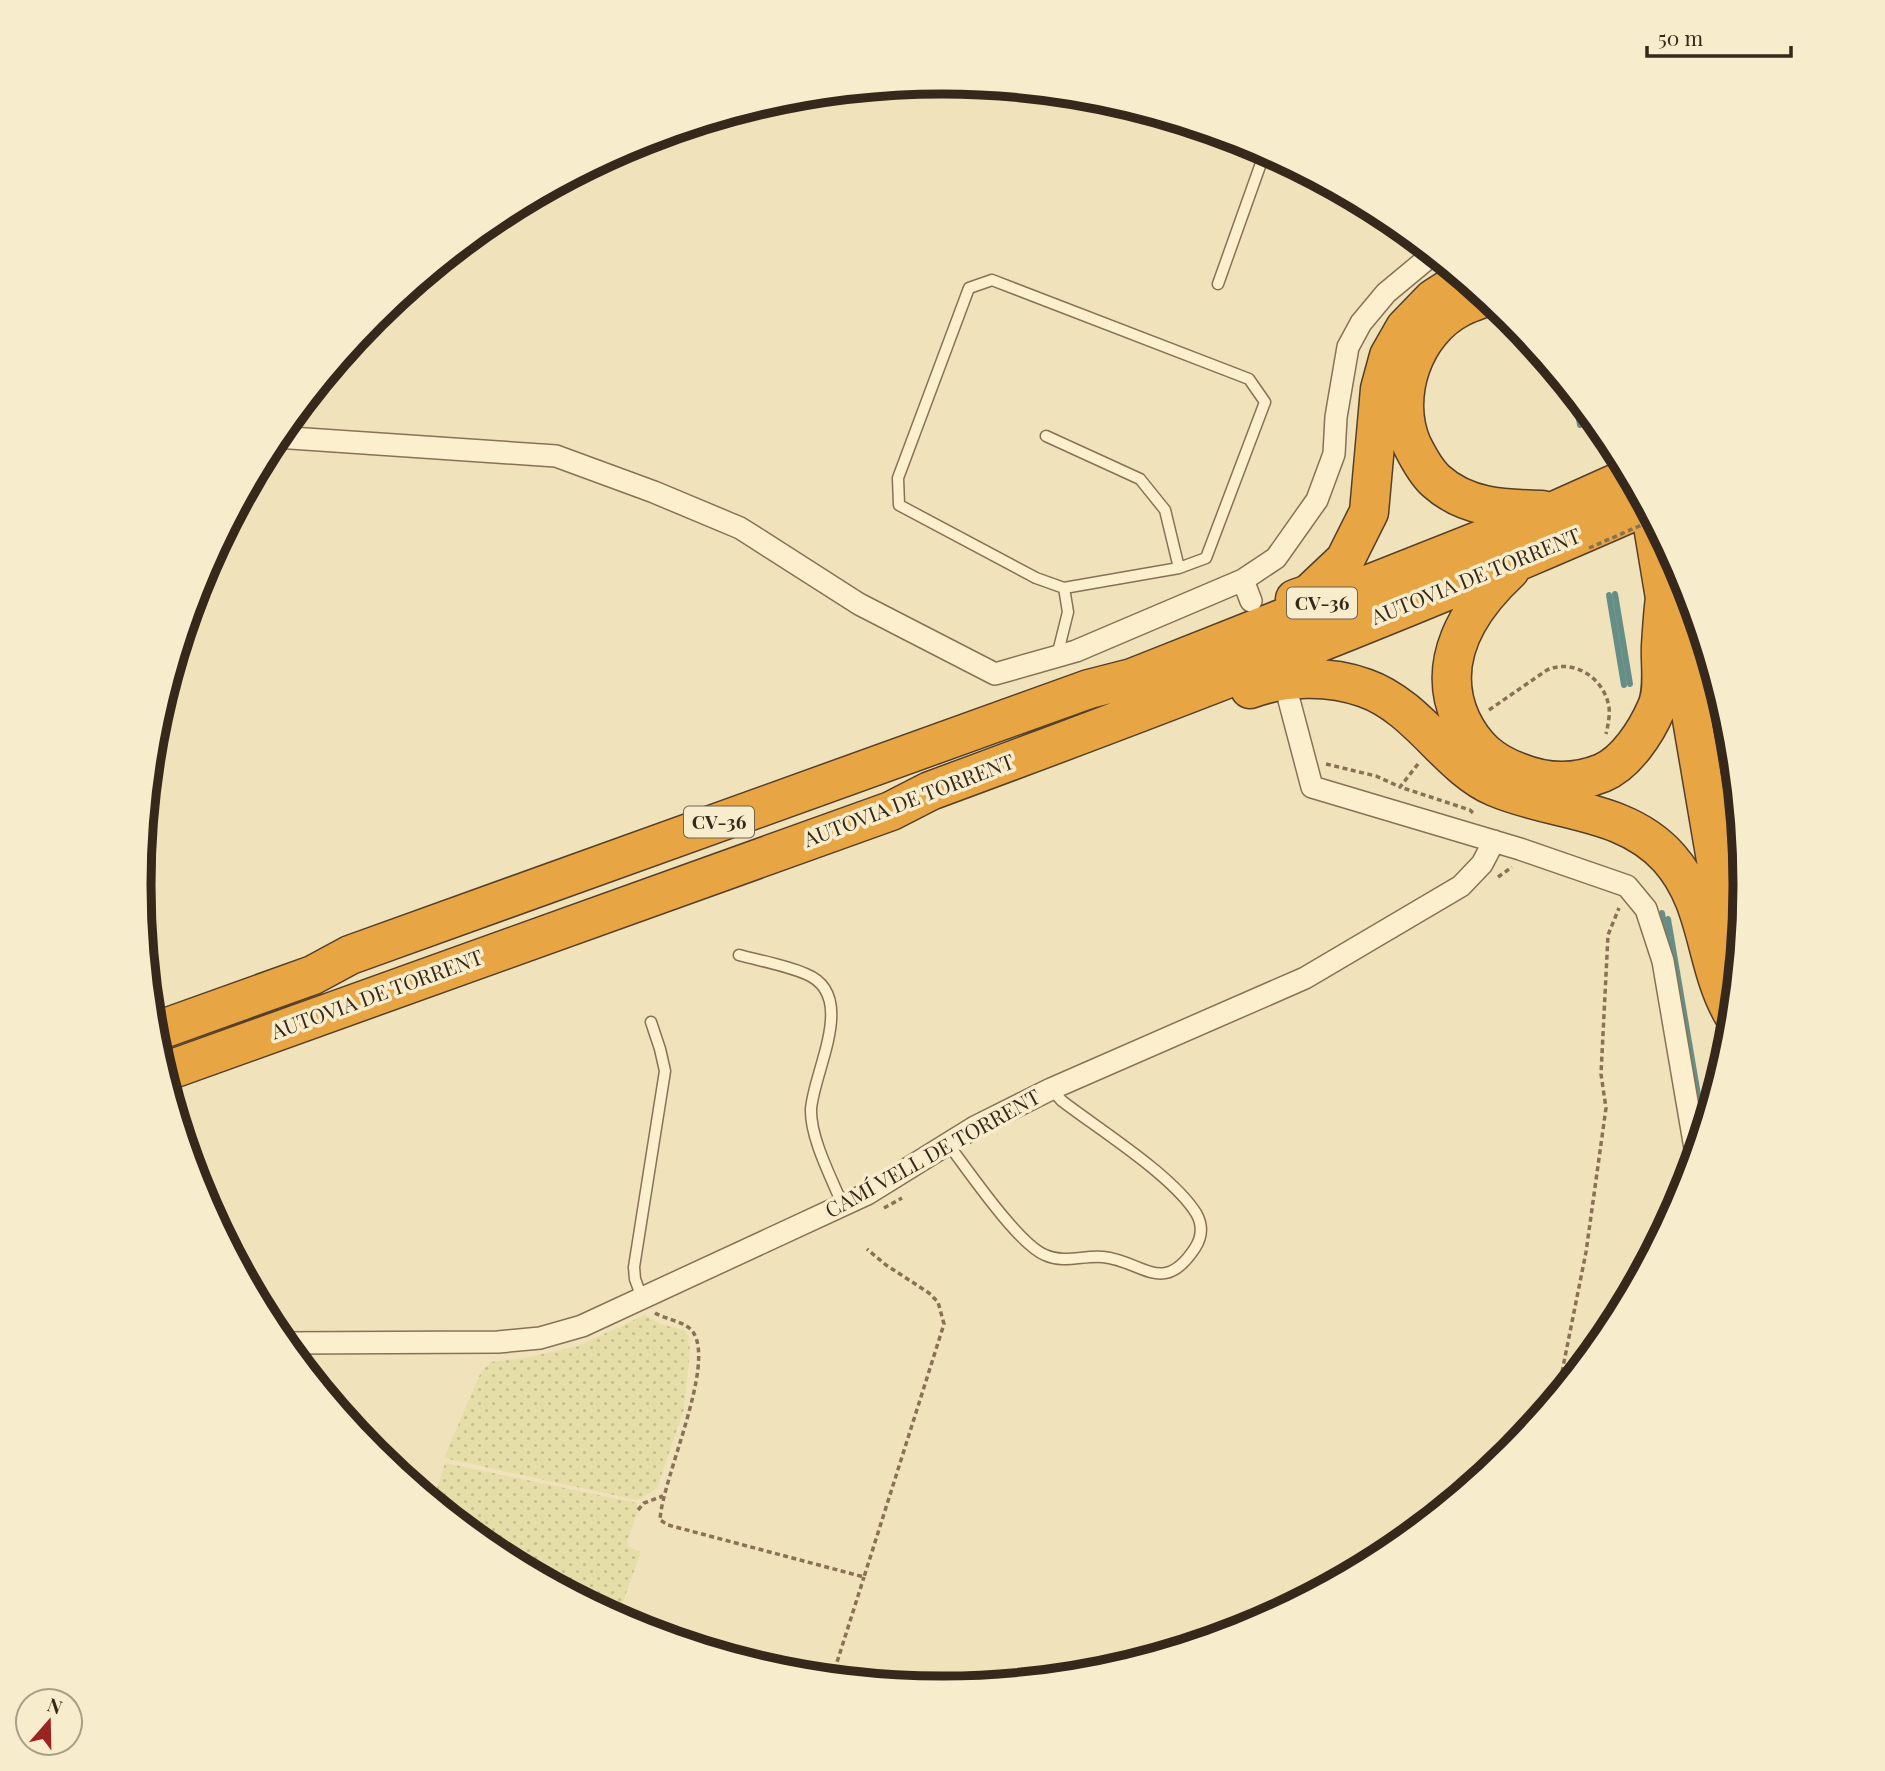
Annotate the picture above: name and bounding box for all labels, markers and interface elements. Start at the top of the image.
scale bar [1647,14,1790,58]
text: 50 m [1658,23,1704,51]
street label: AUTOVIA DE TORRENT [1365,520,1584,630]
road number: CV-36 [1287,588,1357,618]
street label: AUTOVIA DE TORRENT [798,746,1018,853]
road number: CV-36 [684,806,754,838]
street label: AUTOVIA DE TORRENT [266,942,486,1045]
street label: CAMÍ VELL DE TORRENT [819,1081,1045,1223]
north arrow [14,1687,84,1757]
text: N [44,1691,66,1720]

